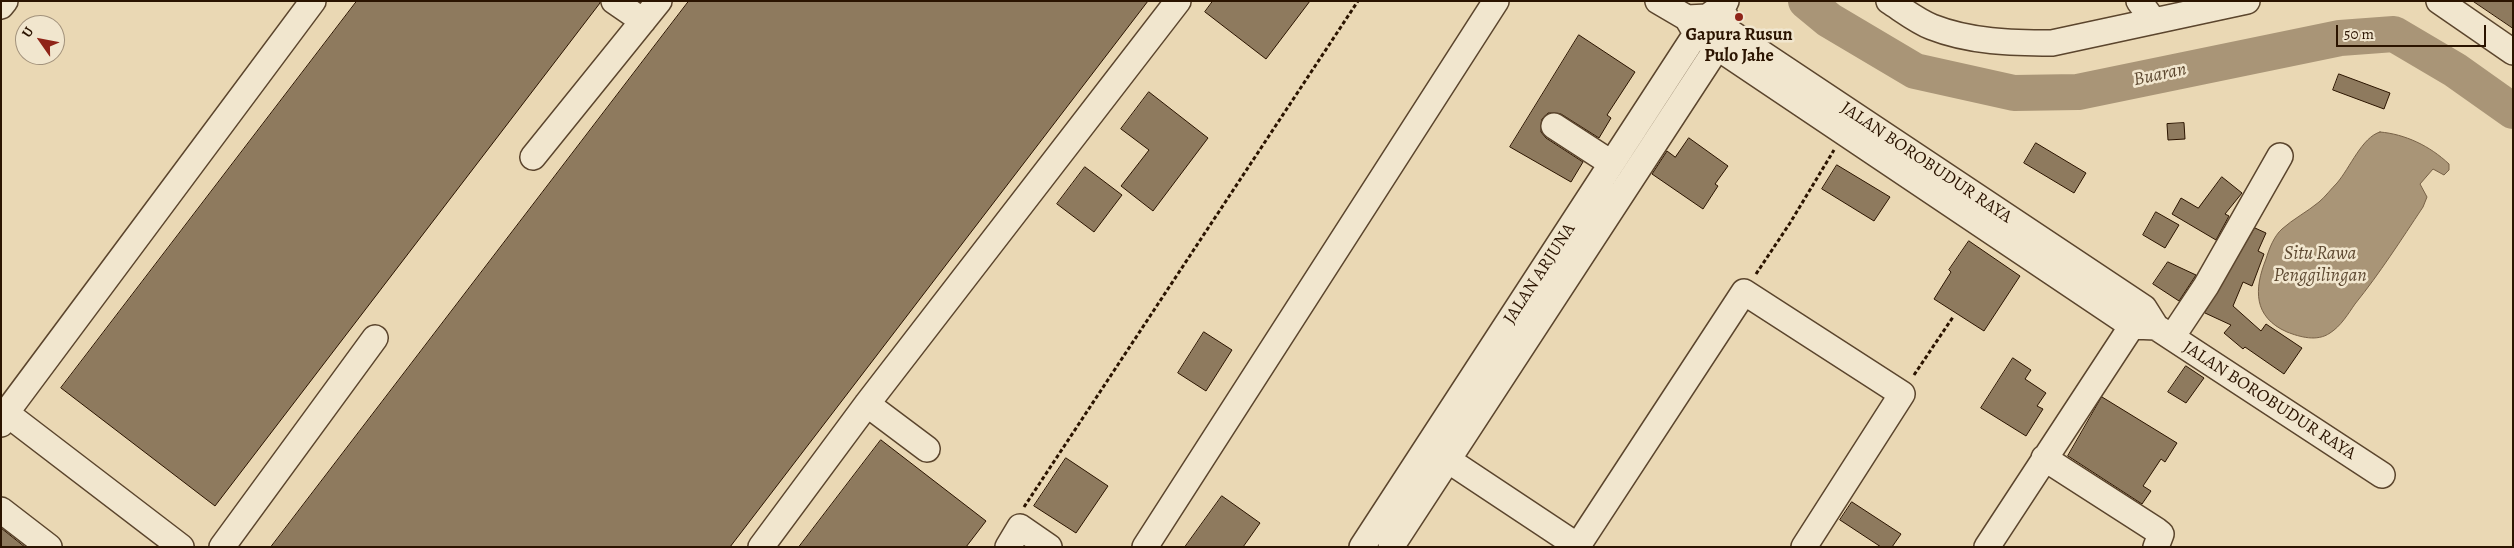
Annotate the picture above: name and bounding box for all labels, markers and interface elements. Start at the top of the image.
marker: Gapura Rusun Pulo Jahe [1733,11,1745,23]
north arrow [15,15,65,65]
scale bar [2339,15,2489,47]
text: U [17,23,38,41]
text: 50 m [2344,24,2374,44]
place label: Gapura Rusun Pulo Jahe [1685,25,1793,68]
water label: Buaran [2131,58,2189,92]
street label: JALAN BOROBUDUR RAYA [1836,98,2016,228]
street label: JALAN ARJUNA [1499,220,1581,328]
water label: Situ Rawa Penggilingan [2273,243,2367,287]
street label: JALAN BOROBUDUR RAYA [2178,337,2360,465]

